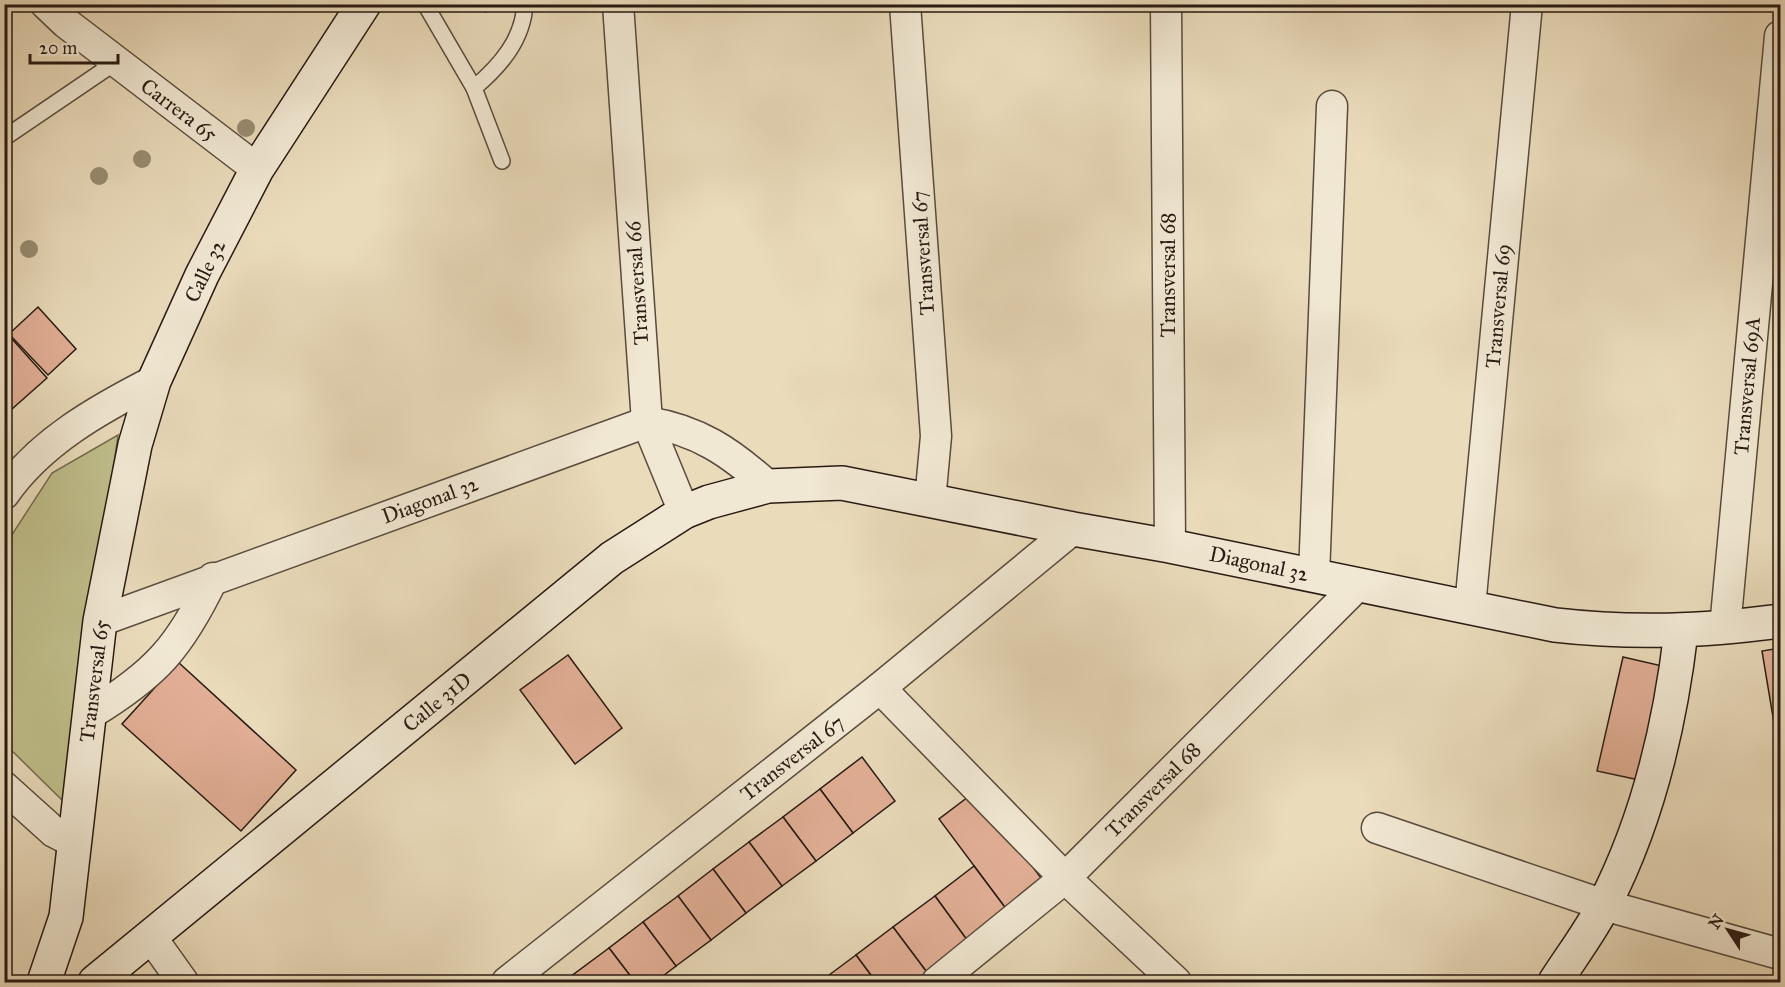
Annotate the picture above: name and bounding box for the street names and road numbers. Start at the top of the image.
street label: Carrera 65 [135,73,223,147]
street label: Transversal 67 [906,190,940,316]
street label: Transversal 68 [1155,213,1181,337]
street label: Transversal 66 [620,219,654,346]
street label: Calle 32 [179,235,232,307]
street label: Transversal 69 [1480,243,1516,369]
street label: Transversal 69A [1728,316,1766,456]
street label: Diagonal 32 [378,470,482,529]
street label: Diagonal 32 [1207,541,1312,587]
street label: Transversal 65 [74,618,114,744]
street label: Calle 31D [397,666,477,738]
street label: Transversal 67 [735,709,849,807]
street label: Transversal 68 [1100,737,1206,843]

